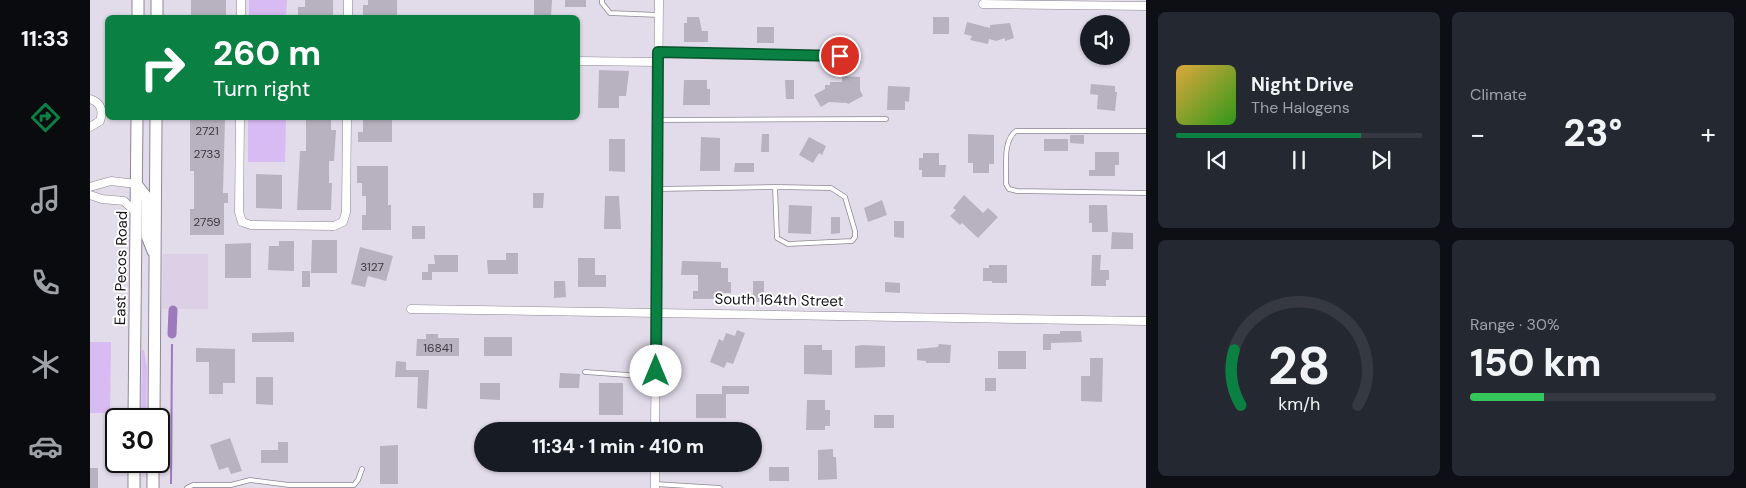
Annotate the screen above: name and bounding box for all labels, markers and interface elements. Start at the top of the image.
map controls [1080,15,1130,65]
button: sound [1080,15,1130,65]
text: 11:33 [21,24,69,53]
text: 260 m [213,30,321,76]
icon: right [130,35,195,100]
pin [819,35,861,77]
icon: arrive [826,42,854,70]
text: Night Drive [1251,72,1354,97]
text: Turn right [213,74,310,103]
text: Climate [1470,84,1527,105]
text: The Halogens [1251,97,1350,118]
icon: directions [28,100,63,135]
text: 23° [1564,108,1622,158]
text: − [1470,116,1485,153]
text: + [1701,116,1716,153]
house number: 2721 [195,123,219,139]
house number: 2733 [194,146,221,162]
icon: previous [1203,146,1231,174]
icon: pause [1285,146,1313,174]
icon: next [1367,146,1395,174]
icon: music [28,182,63,217]
street label: East Pecos Road [110,211,132,325]
house number: 2759 [193,214,221,230]
house number: 3127 [360,259,384,275]
icon: phone [28,265,63,300]
street label: South 164th Street [714,289,844,311]
text: Range · 30% [1470,314,1560,335]
text: 28 [1268,332,1330,400]
text: 150 km [1470,338,1602,388]
house number: 16841 [423,340,453,356]
position arrow [629,344,681,396]
icon: climate [28,347,63,382]
text: km/h [1278,392,1320,416]
speed limit sign: 30 [105,408,170,473]
icon: car [28,429,63,464]
text: 11:34 · 1 min · 410 m [532,434,704,459]

